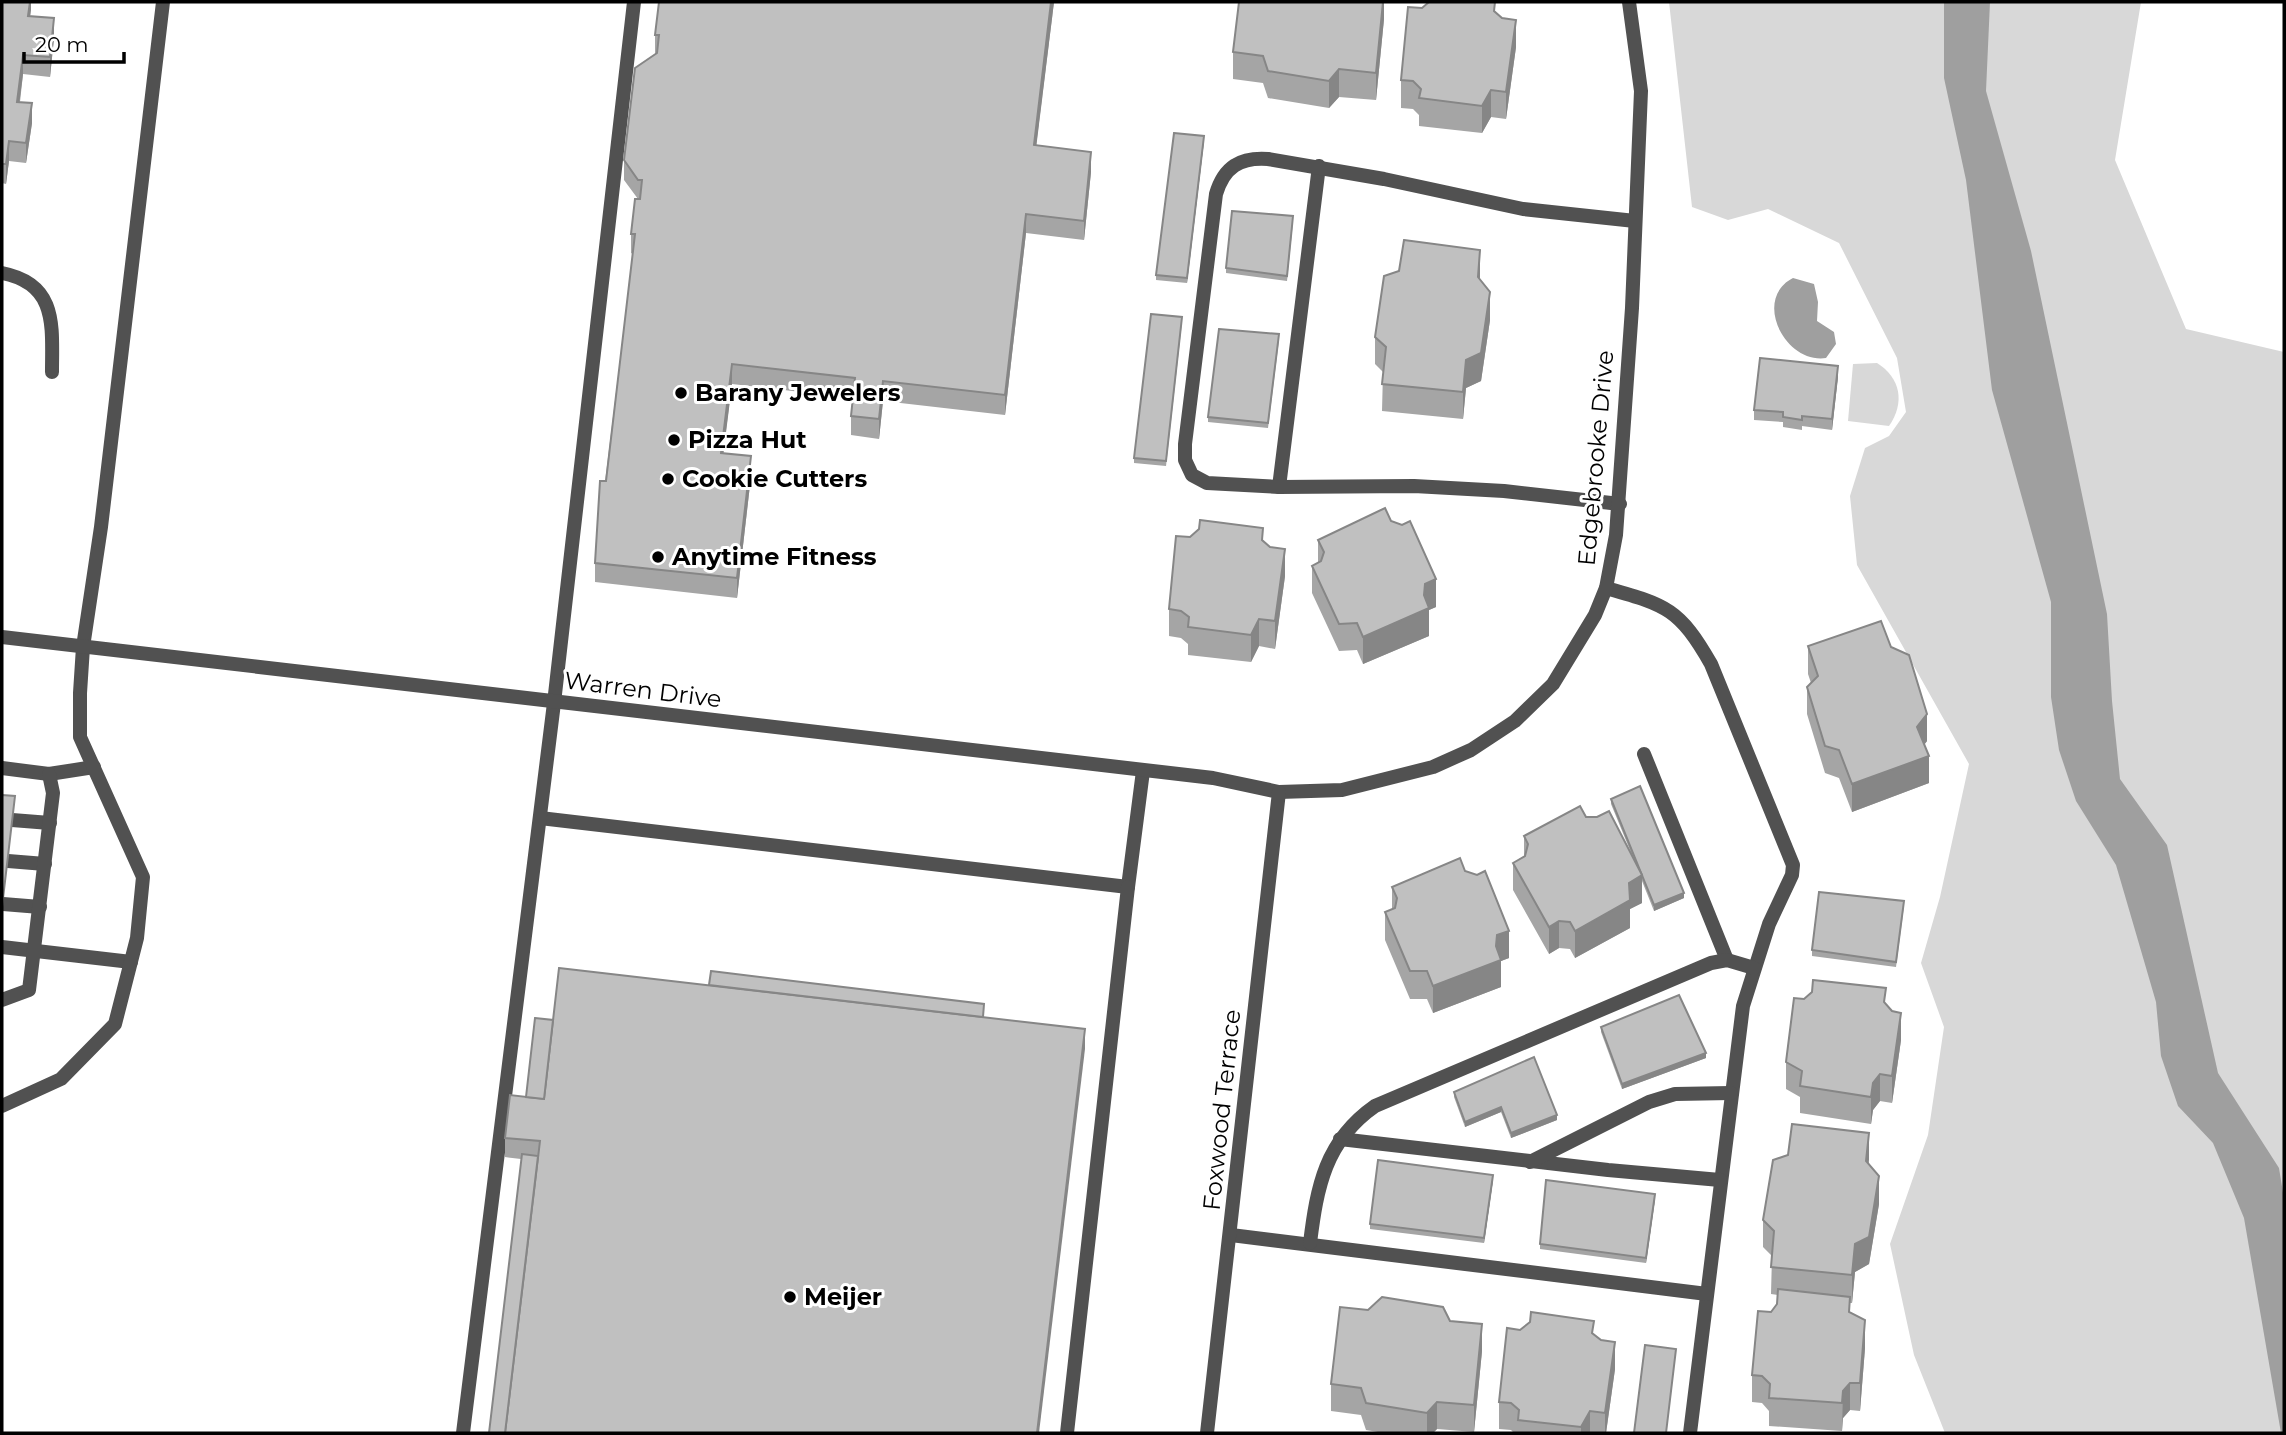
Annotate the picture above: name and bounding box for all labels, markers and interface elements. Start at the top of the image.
scale bar [24,21,124,65]
text: 20 m [35,32,89,57]
street label: Edgebrooke Drive [1572,349,1619,567]
place label: Barany Jewelers [695,378,901,407]
marker: Barany Jewelers [673,385,689,401]
place label: Pizza Hut [688,425,807,454]
marker: Pizza Hut [666,432,682,448]
place label: Cookie Cutters [682,464,867,493]
marker: Cookie Cutters [660,471,676,487]
place label: Anytime Fitness [671,542,877,571]
marker: Anytime Fitness [650,549,666,565]
street label: Warren Drive [563,665,723,714]
street label: Foxwood Terrace [1197,1008,1246,1212]
place label: Meijer [804,1282,882,1311]
marker: Meijer [782,1289,798,1305]

